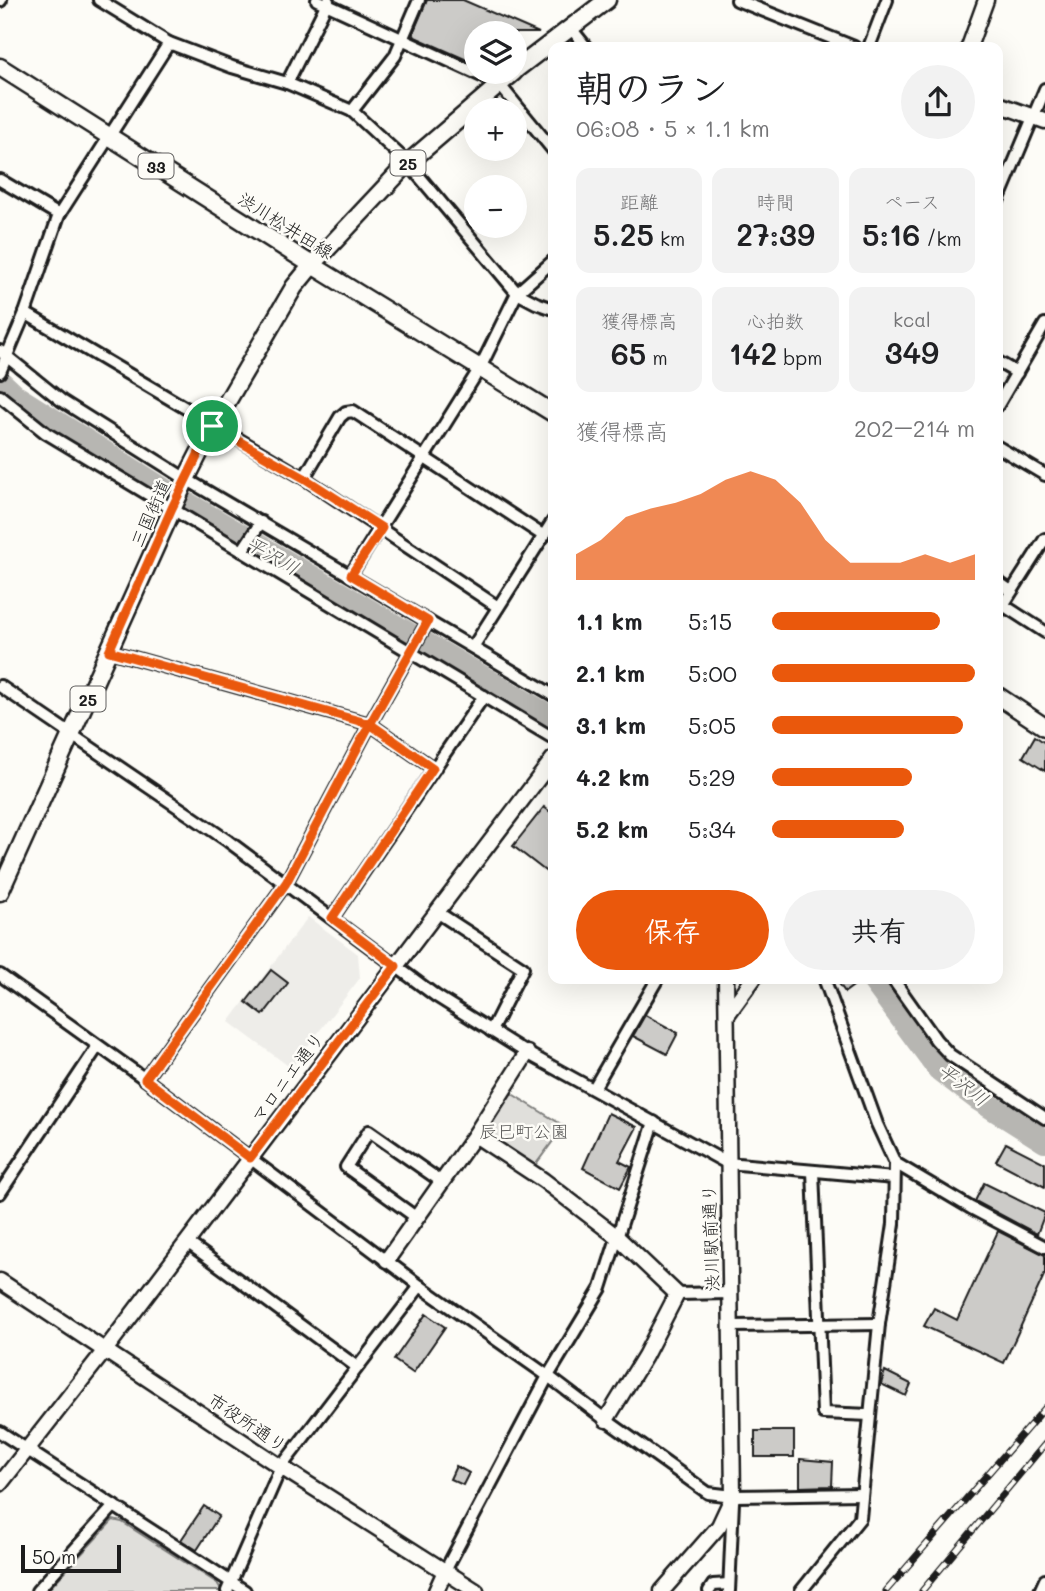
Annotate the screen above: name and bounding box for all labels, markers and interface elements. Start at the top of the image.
map controls [464,21,527,238]
button: layers [464,21,527,84]
text: 朝のラン [576,62,728,112]
button: share [901,65,975,139]
button: + [464,98,527,161]
text: 06:08 · 5 × 1.1 km [576,113,770,143]
road number: 25 [390,150,426,176]
road number: 33 [138,154,174,178]
button: − [464,175,527,238]
street label: 渋川松井田線 [234,186,338,264]
text: 距離 [620,189,658,214]
text: 時間 [756,189,795,214]
text: ペース [884,189,940,214]
text: 5.25 [593,214,654,254]
text: 27:39 [736,214,815,254]
text: 5:16 [862,214,920,254]
text: km [654,226,685,251]
text: /km [920,226,962,251]
text: kcal [893,307,931,332]
text: 獲得標高 [601,308,677,333]
text: 心拍数 [747,308,804,333]
text: 349 [885,332,939,372]
text: 65 [611,333,646,373]
text: 142 [729,333,777,373]
text: m [646,345,668,370]
text: bpm [777,345,822,370]
pin [182,396,242,456]
icon: arrive [193,407,231,445]
text: 202–214 m [854,413,975,443]
text: 獲得標高 [576,416,668,446]
street label: 三国街道 [124,475,176,551]
water label: 平沢川 [242,530,304,580]
text: 1.1 km [576,606,642,636]
text: 5:15 [688,606,732,636]
text: 2.1 km [576,658,645,688]
text: 5:00 [688,658,737,688]
road number: 25 [70,686,106,712]
text: 3.1 km [576,710,646,740]
text: 5:05 [688,710,736,740]
text: 4.2 km [576,762,649,792]
text: 5:29 [688,762,735,792]
text: 5.2 km [576,814,648,844]
text: 5:34 [688,814,736,844]
button: 保存 [576,890,769,970]
button: 共有 [783,890,975,970]
street label: マロニエ通り [245,1027,329,1127]
water label: 平沢川 [934,1057,994,1111]
park label: 辰巳町公園 [479,1119,569,1143]
street label: 渋川駅前通り [696,1184,724,1292]
street label: 市役所通り [204,1387,292,1457]
scale bar [21,1542,121,1574]
text: 50 m [32,1544,76,1569]

